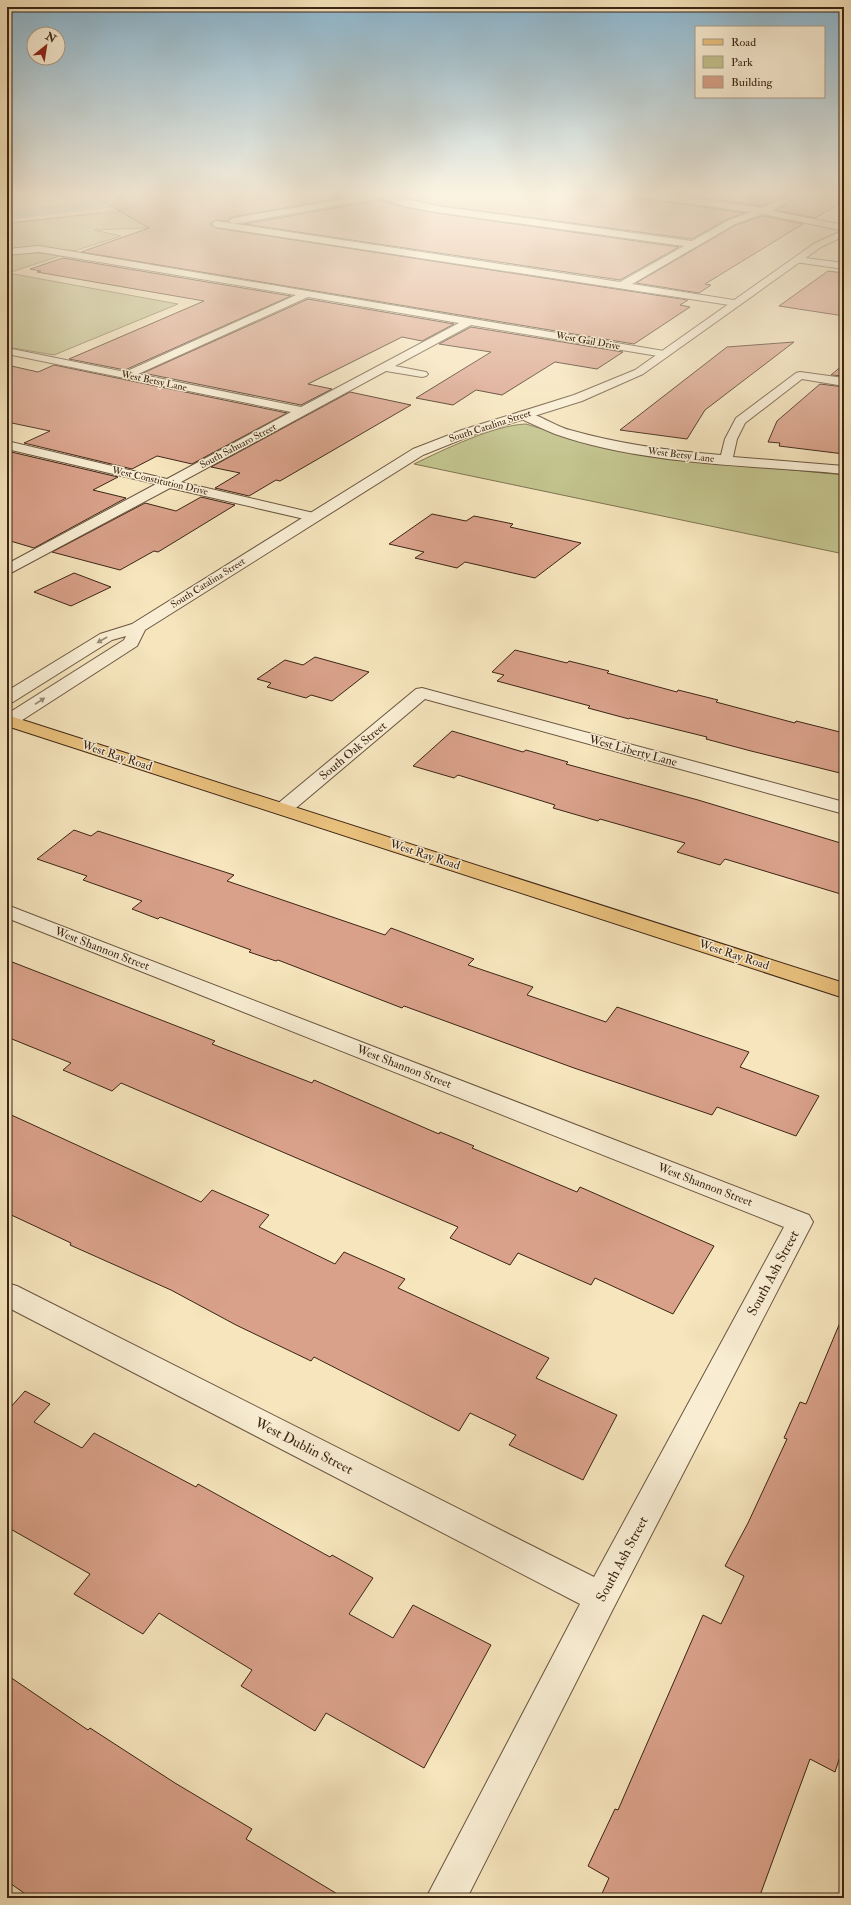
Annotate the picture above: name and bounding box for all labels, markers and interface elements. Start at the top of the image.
north arrow [26,26,66,66]
legend [695,26,825,98]
text: N [42,29,59,46]
text: Road [731,35,756,50]
text: Park [731,55,753,70]
text: Building [731,75,774,90]
street label: West Gail Drive [554,329,621,353]
street label: West Betsy Lane [119,368,188,395]
street label: South Catalina Street [447,407,533,445]
street label: South Sahuaro Street [198,420,279,471]
street label: West Betsy Lane [646,445,715,466]
street label: West Constitution Drive [110,464,209,498]
street label: South Catalina Street [169,555,248,611]
one-way arrow [96,637,108,644]
one-way arrow [34,697,46,704]
street label: South Oak Street [316,718,390,783]
street label: West Liberty Lane [586,732,679,770]
street label: West Ray Road [79,737,154,774]
street label: West Ray Road [387,836,462,873]
street label: West Shannon Street [52,924,152,974]
street label: West Ray Road [696,936,771,973]
street label: West Shannon Street [354,1042,454,1092]
street label: West Shannon Street [655,1160,755,1210]
street label: South Ash Street [743,1227,803,1319]
street label: West Dublin Street [251,1414,356,1478]
street label: South Ash Street [592,1513,652,1605]

